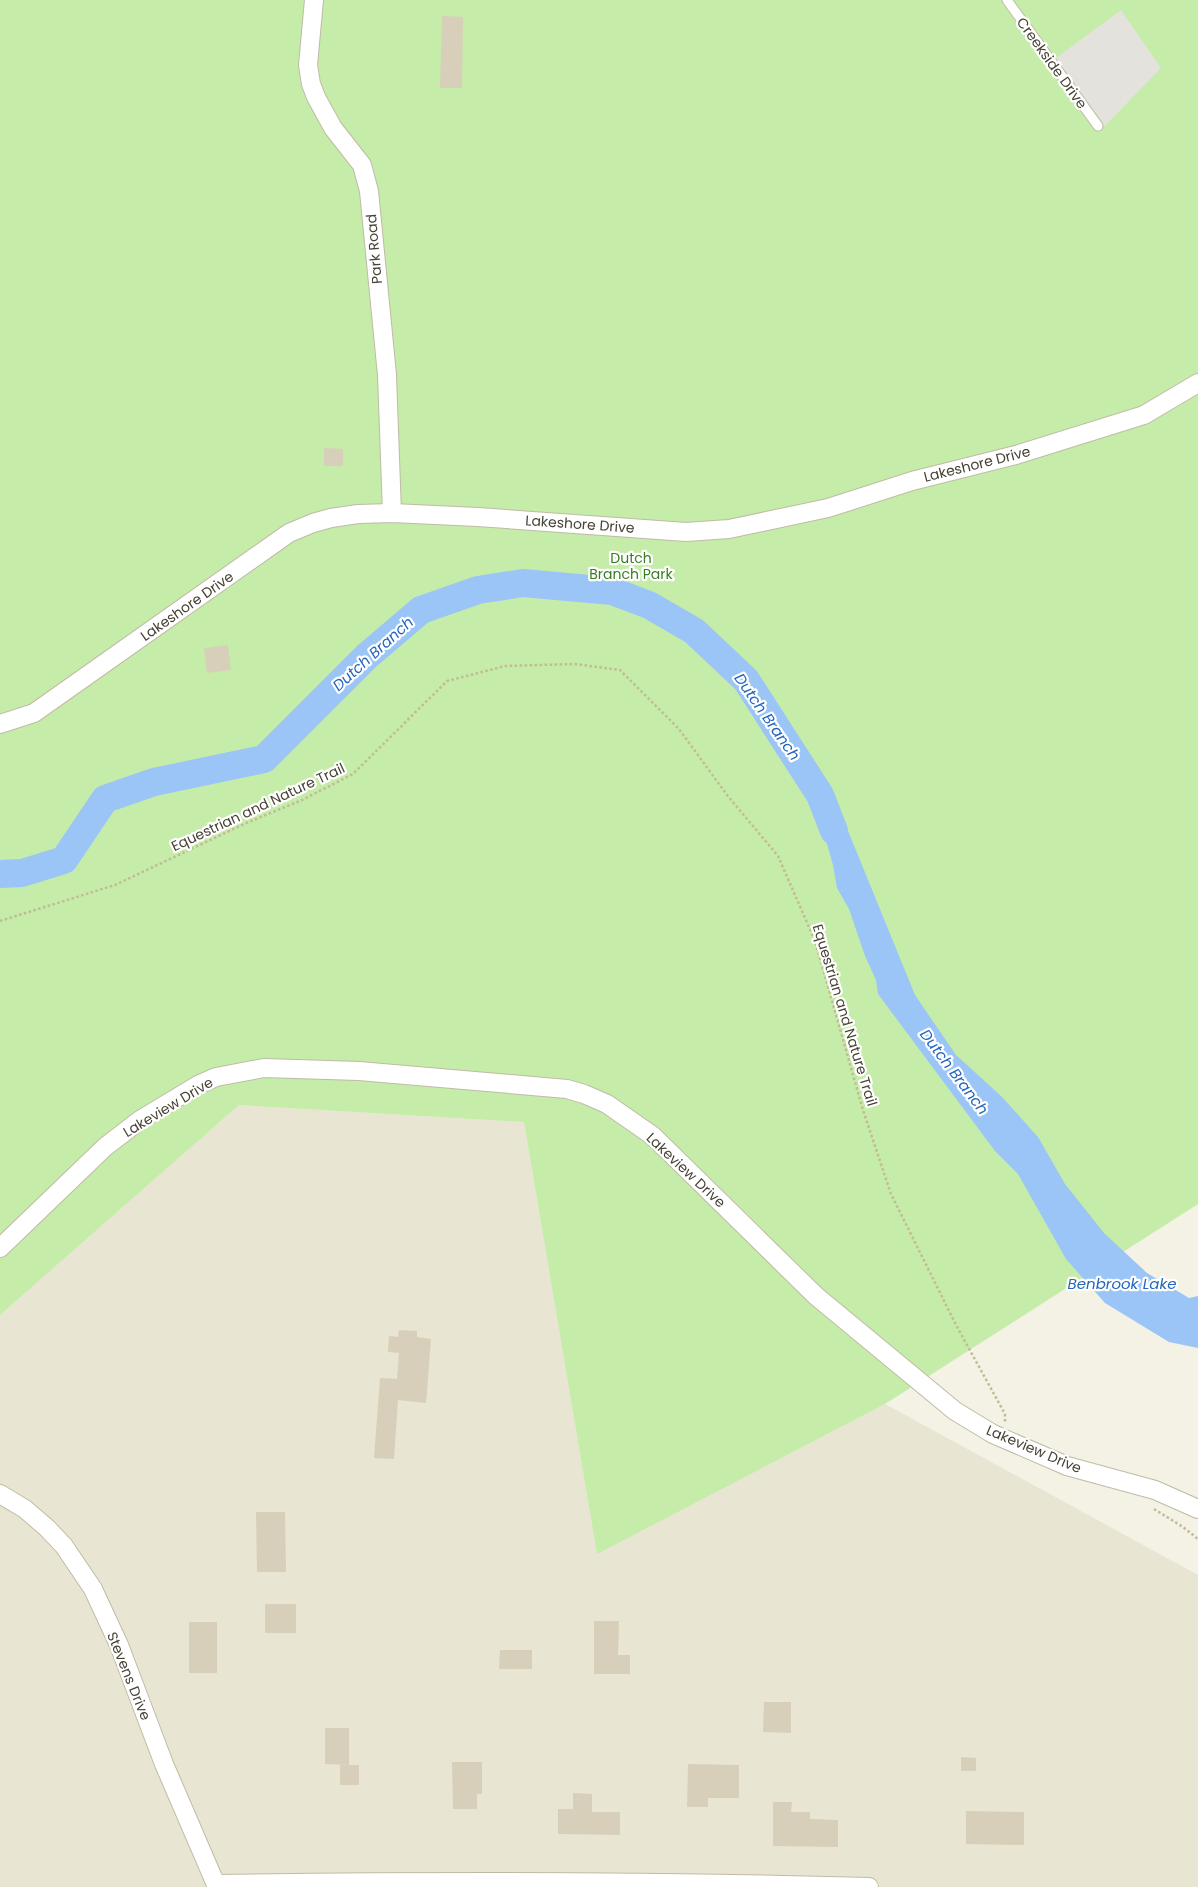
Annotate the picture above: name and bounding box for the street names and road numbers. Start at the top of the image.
street label: Creekside Drive [1012,13,1092,113]
street label: Park Road [361,213,387,285]
street label: Lakeshore Drive [922,441,1033,487]
street label: Lakeshore Drive [525,510,636,538]
street label: Lakeshore Drive [136,566,238,646]
street label: Equestrian and Nature Trail [168,758,348,856]
street label: Equestrian and Nature Trail [808,922,882,1108]
street label: Lakeview Drive [119,1072,217,1142]
street label: Lakeview Drive [642,1128,730,1212]
street label: Lakeview Drive [983,1420,1085,1478]
street label: Stevens Drive [102,1629,156,1723]

